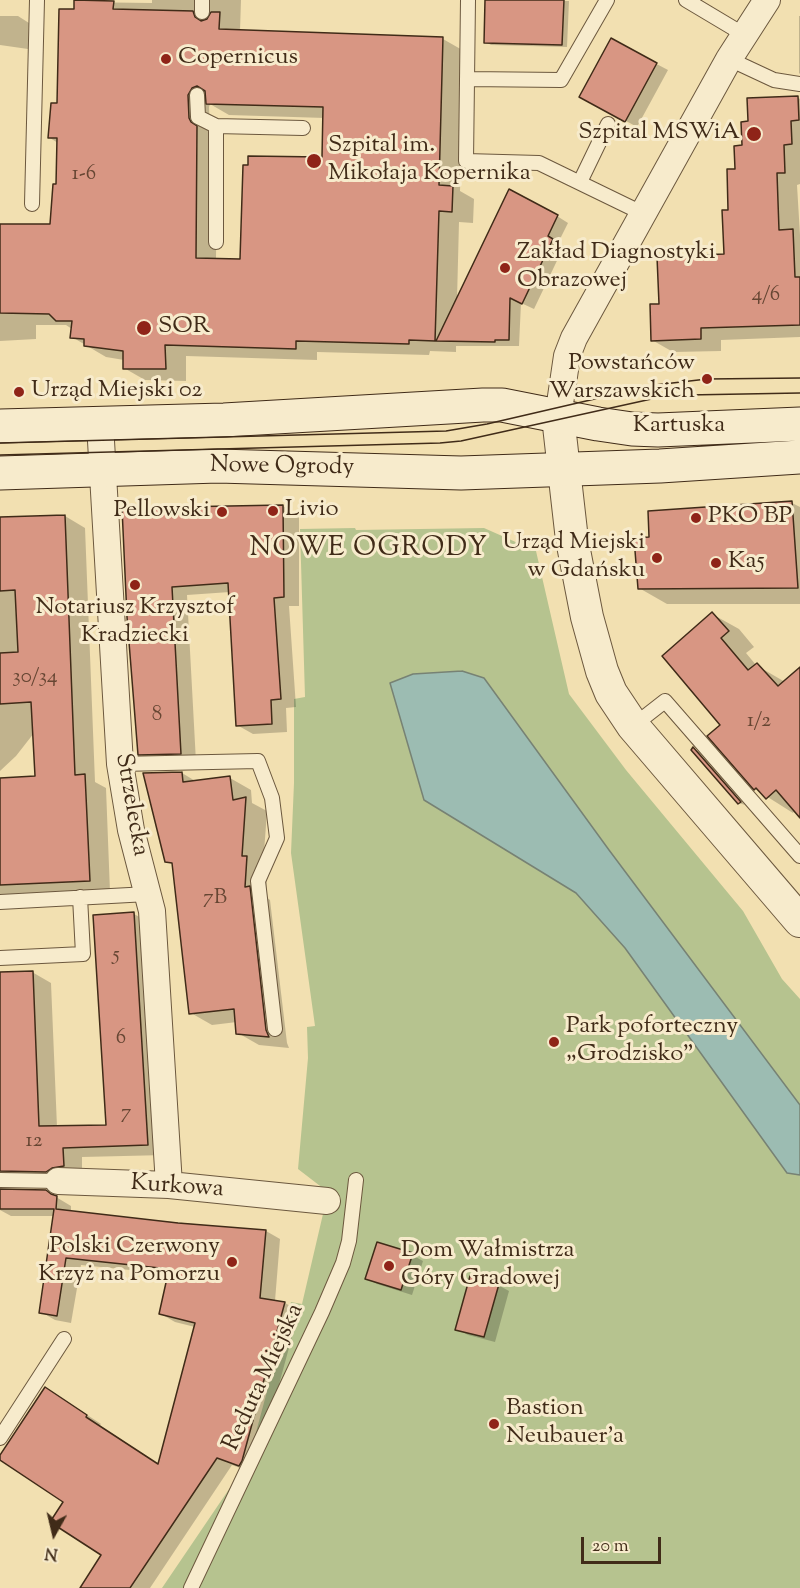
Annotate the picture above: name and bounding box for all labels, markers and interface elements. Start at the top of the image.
place label: Copernicus [178,45,298,73]
marker: Copernicus [159,52,173,66]
place label: Szpital MSWiA [578,120,740,148]
marker: Szpital MSWiA [745,125,763,143]
place label: Szpital im. Mikołaja Kopernika [328,133,531,189]
marker: Szpital im. Mikołaja Kopernika [305,152,323,170]
house number: 1-6 [72,162,96,188]
place label: Zakład Diagnostyki Obrazowej [517,240,715,296]
marker: Zakład Diagnostyki Obrazowej [498,261,512,275]
house number: 4/6 [752,283,780,309]
place label: SOR [158,314,210,342]
marker: SOR [135,319,153,337]
place label: Powstańców Warszawskich [549,351,695,407]
marker: Powstańców Warszawskich [700,372,714,386]
place label: Urząd Miejski 02 [31,378,203,406]
marker: Urząd Miejski 02 [12,385,26,399]
street label: Kartuska [633,413,725,441]
street label: Nowe Ogrody [210,452,354,484]
place label: Livio [285,497,339,525]
place label: Pellowski [114,498,210,526]
marker: Livio [266,504,280,518]
place label: PKO BP [708,504,792,532]
marker: Pellowski [215,505,229,519]
marker: PKO BP [689,511,703,525]
place label: Urząd Miejski w Gdańsku [502,530,645,586]
district label: NOWE OGRODY [249,534,489,566]
place label: Ka5 [728,549,765,577]
marker: Urząd Miejski w Gdańsku [650,551,664,565]
marker: Ka5 [709,556,723,570]
marker: Notariusz Krzysztof Kradziecki [128,578,142,592]
place label: Notariusz Krzysztof Kradziecki [36,595,234,651]
house number: 30/34 [12,665,58,691]
house number: 8 [152,703,162,729]
house number: 1/2 [747,709,771,735]
street label: Strzelecka [107,751,153,859]
house number: 7B [203,886,227,912]
house number: 5 [112,943,120,969]
place label: Park poforteczny „Grodzisko” [566,1014,738,1070]
house number: 6 [116,1026,126,1052]
marker: Park poforteczny „Grodzisko” [547,1035,561,1049]
house number: 7 [121,1101,131,1127]
house number: 12 [26,1129,42,1155]
street label: Kurkowa [129,1170,225,1206]
place label: Polski Czerwony Krzyż na Pomorzu [38,1234,220,1290]
place label: Dom Wałmistrza Góry Gradowej [401,1238,575,1294]
marker: Polski Czerwony Krzyż na Pomorzu [225,1255,239,1269]
marker: Dom Wałmistrza Góry Gradowej [382,1259,396,1273]
street label: Reduta Miejska [218,1300,312,1456]
place label: Bastion Neubauer'a [506,1396,624,1452]
marker: Bastion Neubauer'a [487,1417,501,1431]
north arrow [24,1504,84,1564]
scale bar [584,1525,664,1563]
text: 20 m [592,1534,629,1560]
text: N [43,1540,59,1565]

